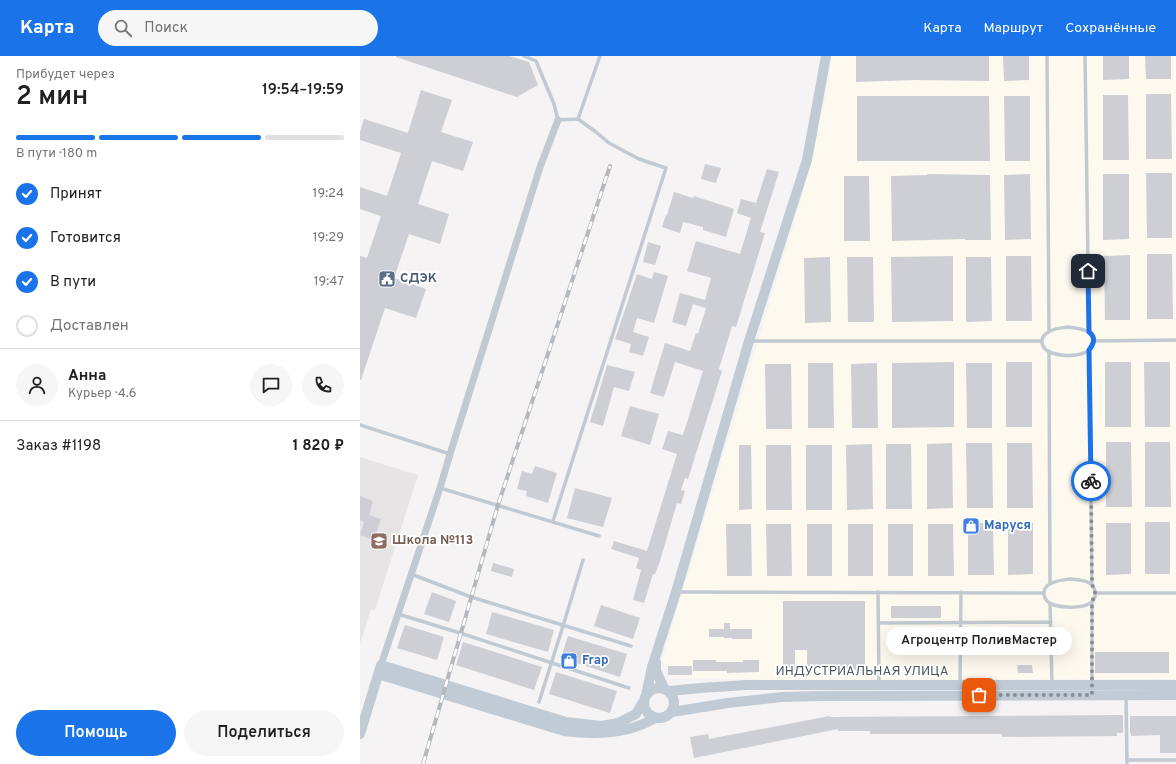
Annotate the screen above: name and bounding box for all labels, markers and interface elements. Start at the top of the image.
search box [98,10,378,46]
text: Карта [20,16,74,40]
icon: search [112,17,134,39]
text: Поиск [144,19,188,38]
text: Карта [923,20,962,37]
text: Маршрут [984,20,1043,37]
text: Сохранённые [1065,20,1156,37]
text: Прибудет через [16,67,115,83]
text: 2 мин [16,81,88,114]
text: 19:54–19:59 [262,81,344,100]
text: В пути · 180 m [16,146,97,162]
icon: check [16,183,38,205]
text: Принят [50,185,102,204]
text: 19:24 [313,186,344,202]
icon: check [16,227,38,249]
text: Готовится [50,229,121,248]
text: 19:29 [313,230,344,246]
pin [1071,254,1105,288]
icon: home [1077,260,1099,282]
public building icon: СДЭК [377,269,397,289]
icon: check [16,271,38,293]
place label: СДЭК [400,271,437,287]
text: В пути [50,273,96,292]
text: 19:47 [314,274,344,290]
text: Доставлен [50,317,129,336]
button: person [16,364,58,406]
button: chat [250,364,292,406]
button: phone [302,364,344,406]
text: Анна [68,367,106,386]
text: Курьер · 4.6 [68,386,137,402]
text: Заказ #1198 [16,437,101,456]
text: 1 820 ₽ [292,437,344,456]
courier [1071,461,1111,501]
icon: bike [1080,470,1102,492]
shop icon: Маруся [961,516,981,536]
place label: Маруся [984,518,1031,534]
school or university icon: Школа №113 [369,531,389,551]
place label: Школа №113 [392,533,473,549]
callout: Агроцентр ПоливМастер [886,627,1072,655]
text: Агроцентр ПоливМастер [901,633,1057,649]
shop icon: Frap [559,651,579,671]
place label: Frap [582,653,609,669]
street label: ИНДУСТРИАЛЬНАЯ УЛИЦА [776,664,949,680]
pin [962,678,996,712]
icon: bag [968,684,990,706]
button: Помощь [16,710,176,756]
button: Поделиться [184,710,344,756]

